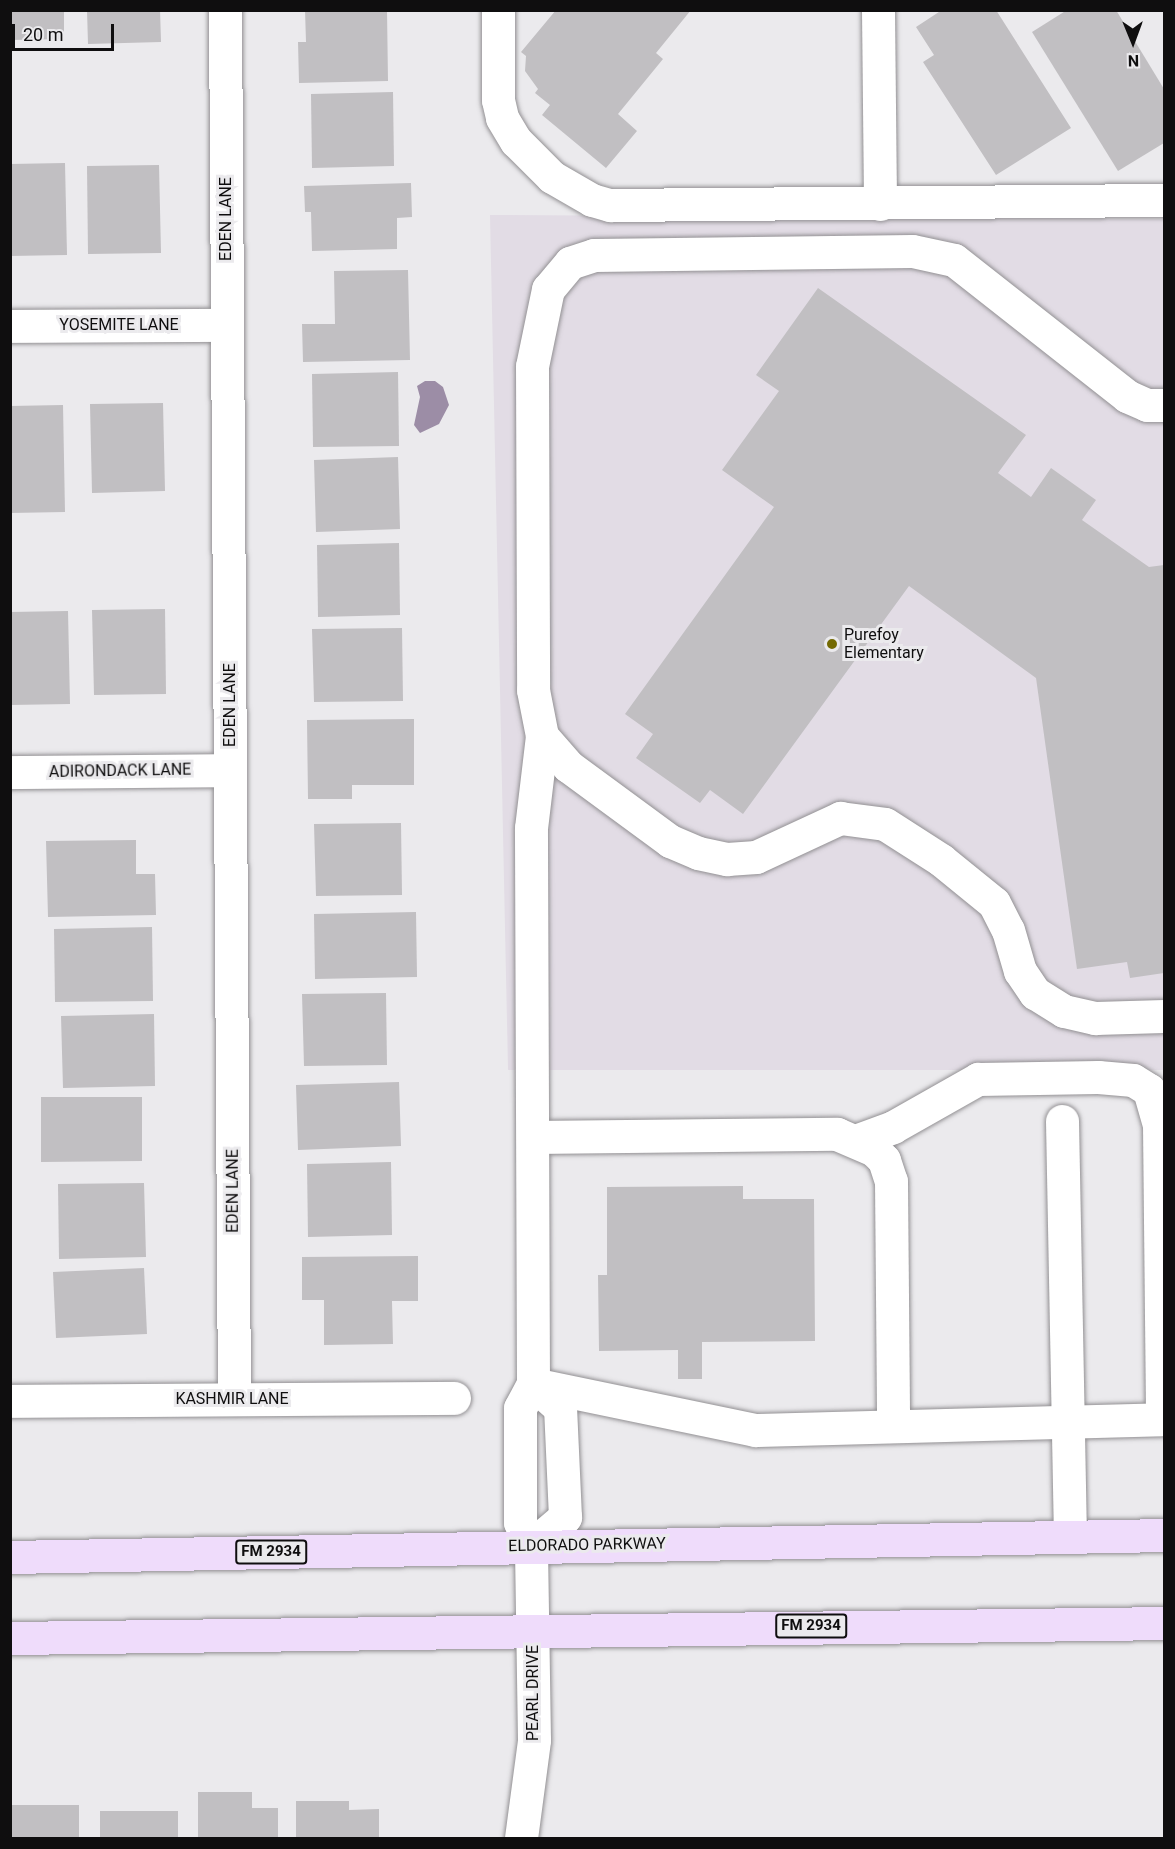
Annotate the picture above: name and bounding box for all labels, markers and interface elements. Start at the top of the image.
scale bar [15,12,117,50]
north arrow [1103,12,1163,72]
text: 20 m [23,24,63,45]
text: N [1128,51,1139,70]
street label: EDEN LANE [216,177,236,261]
street label: YOSEMITE LANE [59,315,179,335]
place label: Purefoy Elementary [844,625,924,663]
marker: Purefoy Elementary [825,637,839,651]
street label: EDEN LANE [220,663,240,747]
street label: ADIRONDACK LANE [49,760,191,782]
street label: EDEN LANE [223,1149,243,1233]
street label: KASHMIR LANE [175,1389,289,1409]
street label: ELDORADO PARKWAY [508,1534,666,1556]
road number: FM 2934 [235,1540,307,1564]
road number: FM 2934 [775,1614,847,1638]
street label: PEARL DRIVE [523,1645,543,1741]

